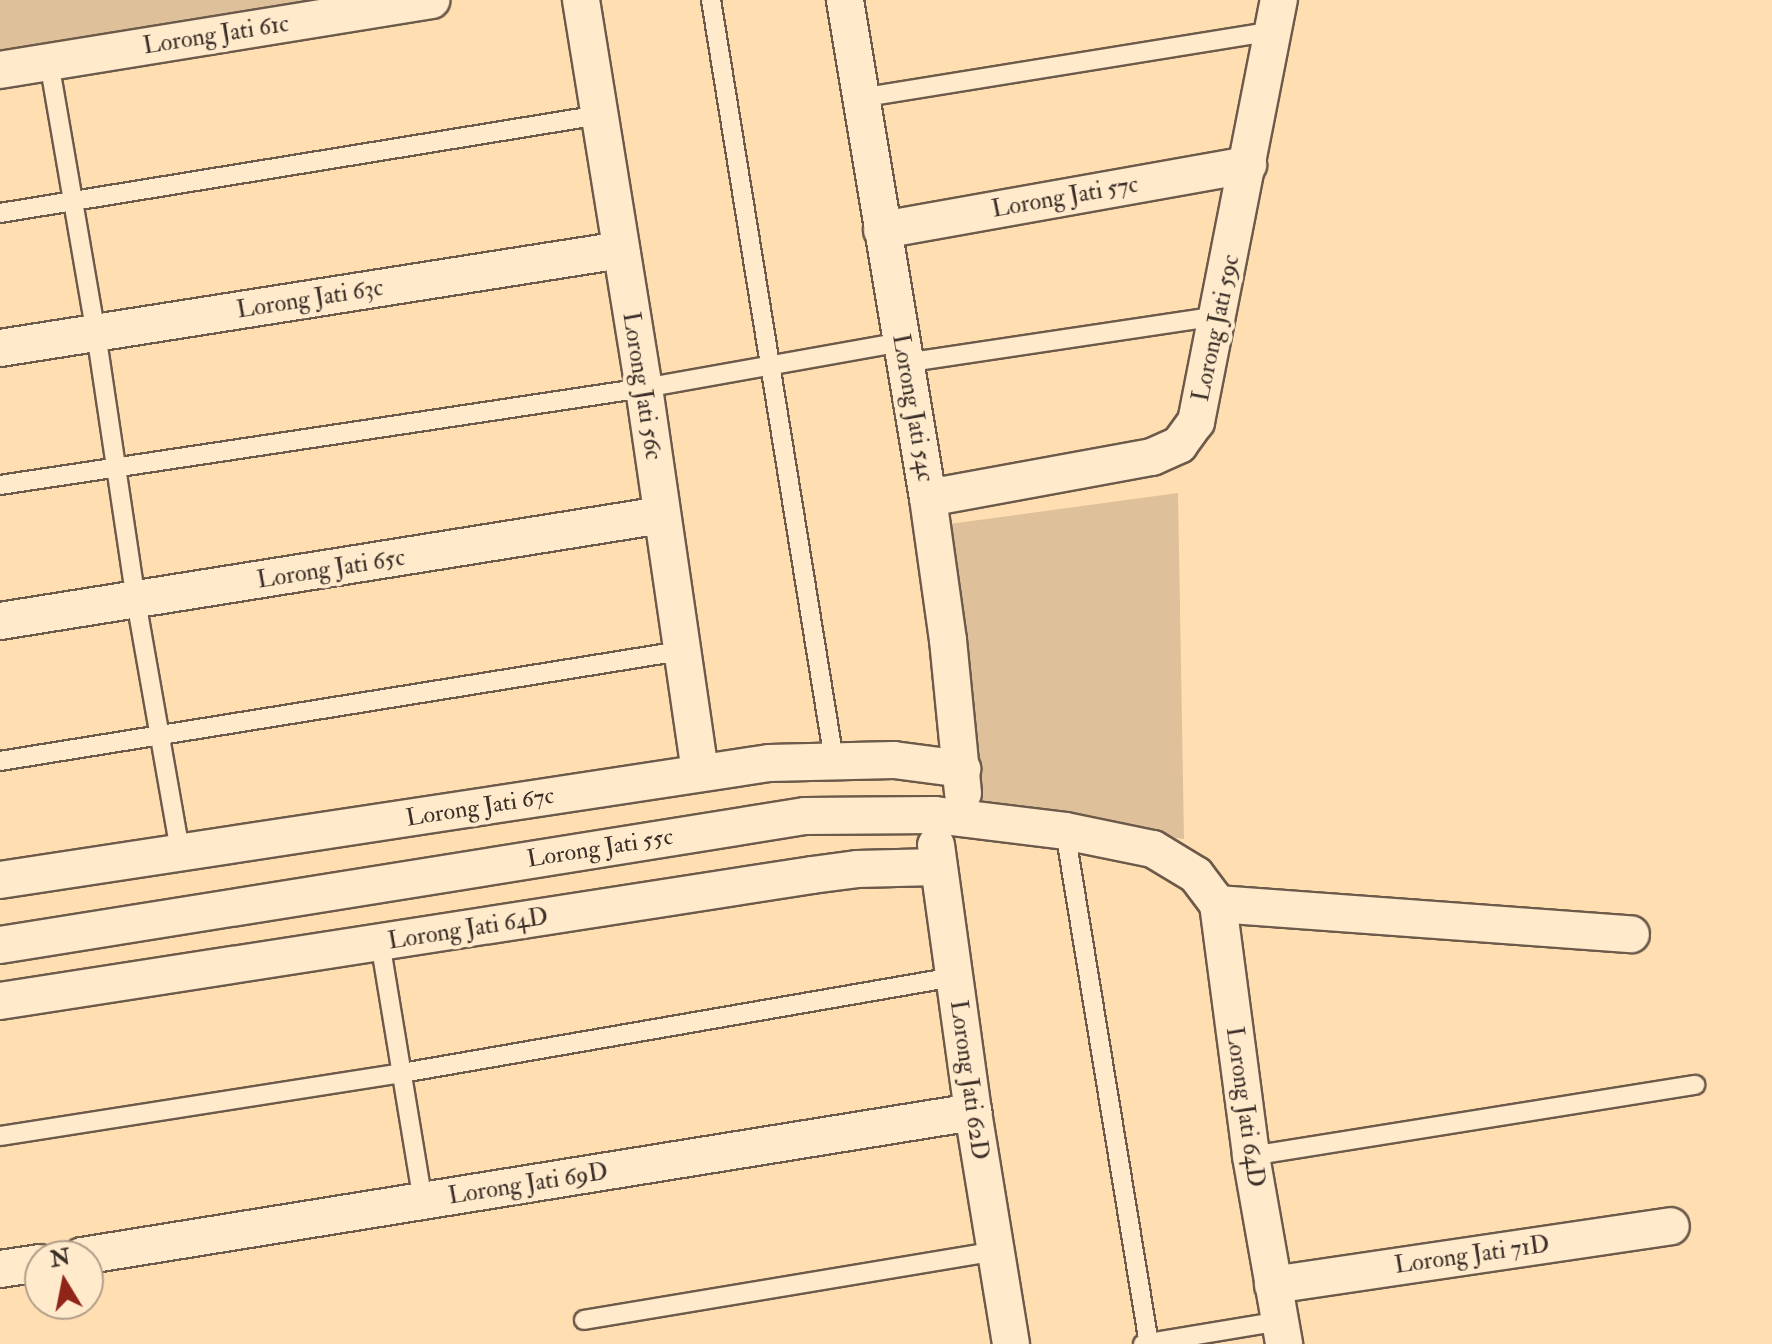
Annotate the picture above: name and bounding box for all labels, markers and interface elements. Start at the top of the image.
street label: Lorong Jati 61c [141,9,291,61]
street label: Lorong Jati 57c [990,170,1140,224]
street label: Lorong Jati 59c [1186,252,1246,404]
street label: Lorong Jati 63c [235,273,385,325]
street label: Lorong Jati 56c [616,310,668,462]
street label: Lorong Jati 54c [886,332,940,484]
street label: Lorong Jati 65c [255,543,407,595]
street label: Lorong Jati 67c [404,781,556,833]
street label: Lorong Jati 55c [525,822,675,874]
street label: Lorong Jati 64D [386,902,550,956]
street label: Lorong Jati 62D [944,998,994,1162]
street label: Lorong Jati 64D [1219,1025,1271,1189]
street label: Lorong Jati 69D [446,1157,610,1211]
street label: Lorong Jati 71D [1393,1230,1551,1280]
north arrow [24,1240,104,1320]
text: N [48,1243,72,1274]

